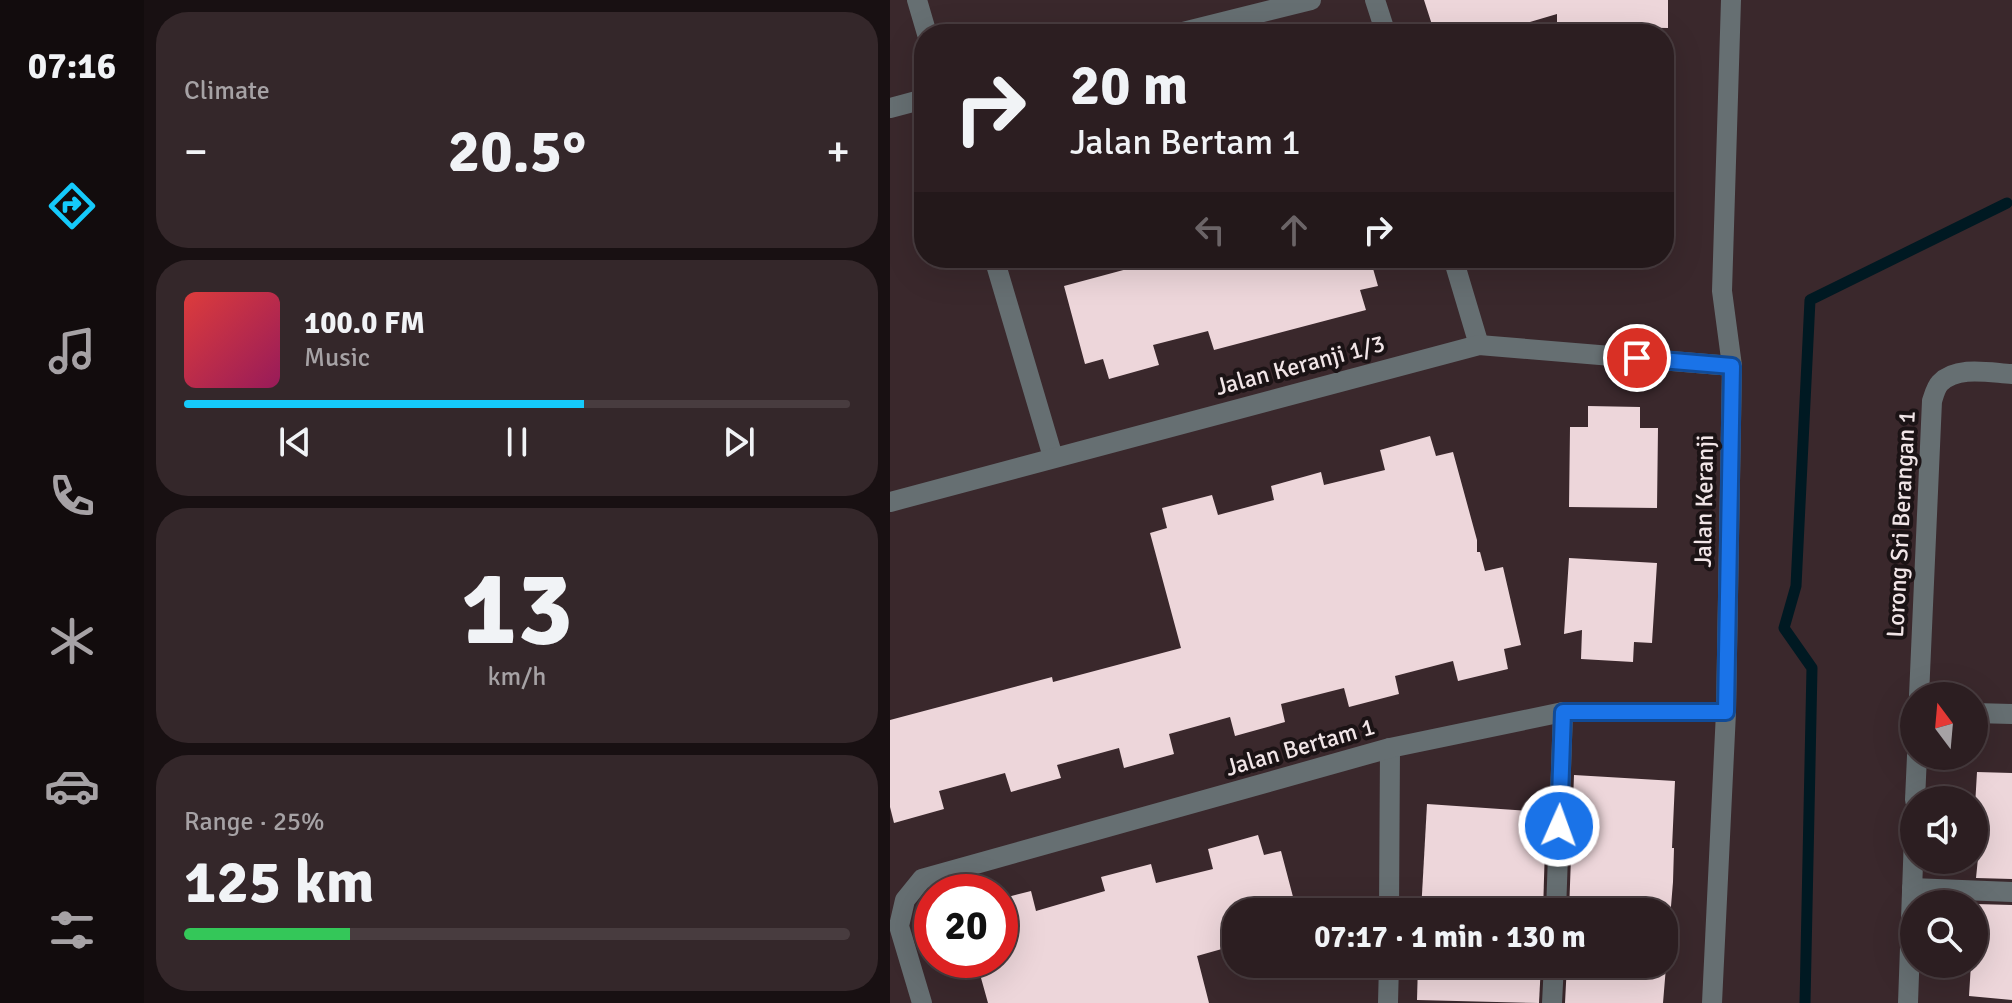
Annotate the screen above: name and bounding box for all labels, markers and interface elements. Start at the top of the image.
text: 07:16 [28,44,116,89]
text: 20 m [1070,51,1188,120]
icon: right [938,56,1042,160]
text: Climate [184,75,270,107]
text: 20.5° [448,115,586,189]
text: Jalan Bertam 1 [1070,120,1301,165]
text: − [184,125,208,179]
text: + [826,125,850,179]
icon: directions [44,178,100,234]
icon: left [1188,208,1232,252]
icon: ahead [1272,208,1316,252]
icon: right [1356,208,1400,252]
text: 100.0 FM [304,305,425,342]
icon: music [44,323,100,379]
pin [1603,324,1671,392]
street label: Jalan Keranji 1/3 [1212,328,1388,402]
icon: arrive [1615,336,1659,380]
text: Music [304,342,370,374]
street label: Lorong Sri Berangan 1 [1880,410,1922,638]
icon: previous [273,420,317,464]
icon: pause [495,420,539,464]
icon: next [717,420,761,464]
street label: Jalan Keranji [1688,434,1720,568]
icon: phone [44,468,100,524]
text: 13 [461,545,573,673]
icon: climate [44,613,100,669]
text: km/h [488,661,546,693]
north arrow [1900,682,1988,770]
map controls [1900,682,1988,978]
street label: Jalan Bertam 1 [1222,711,1378,783]
icon: car [44,758,100,814]
position arrow [1517,784,1601,868]
button: sound [1900,786,1988,874]
text: Range · 25% [184,806,325,838]
text: 125 km [184,846,374,920]
speed limit sign: 20 [914,874,1018,978]
button: search [1900,890,1988,978]
icon: filters [44,902,100,958]
text: 07:17 · 1 min · 130 m [1314,919,1586,956]

